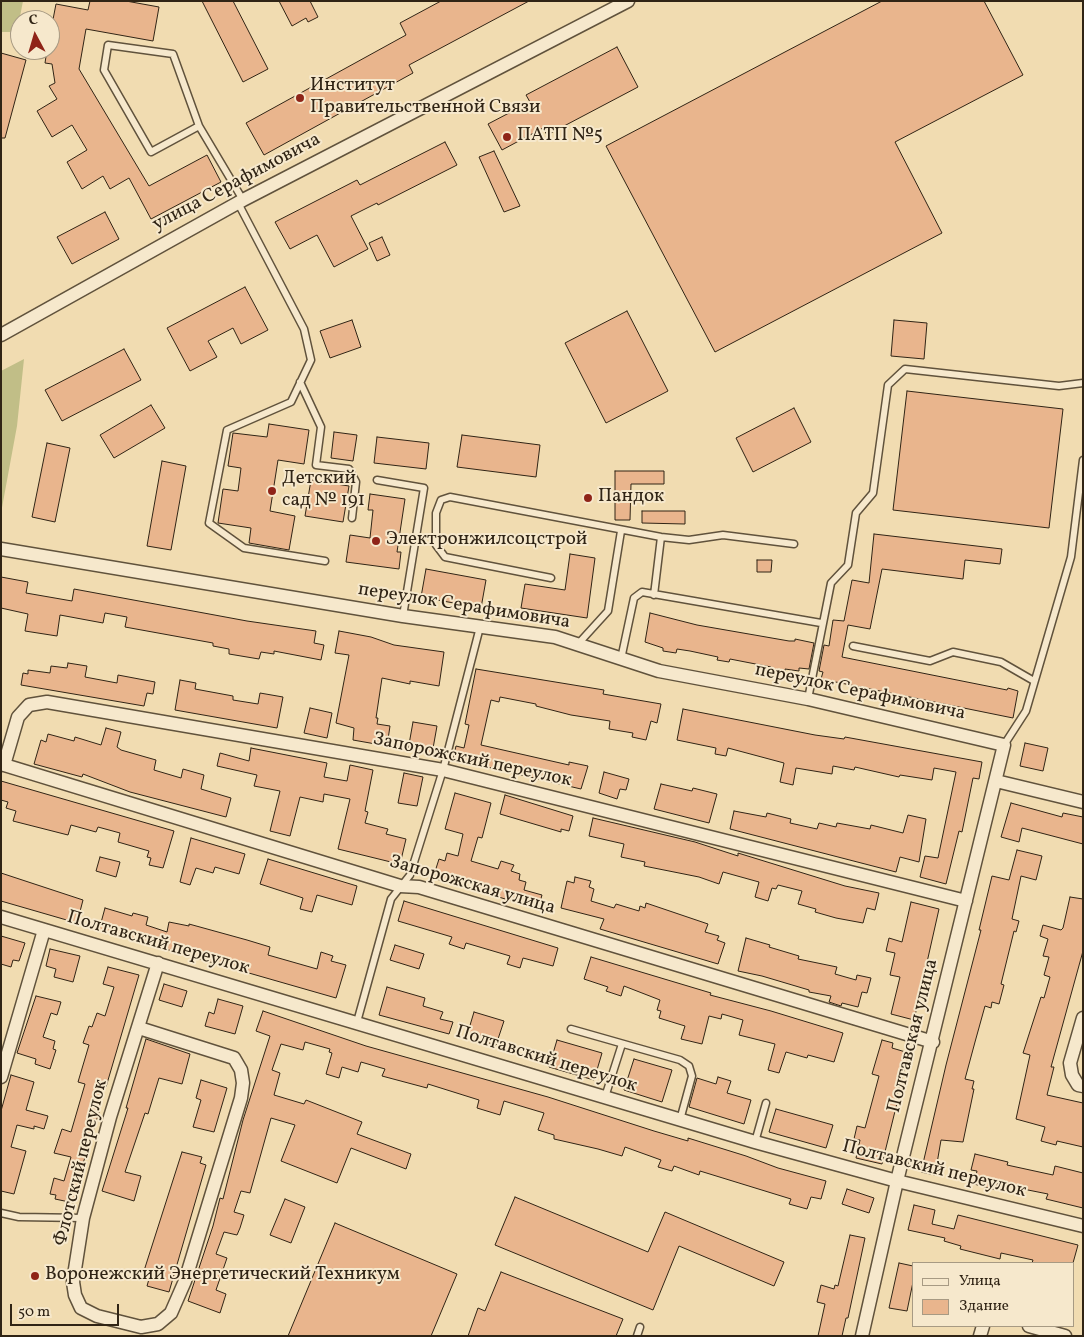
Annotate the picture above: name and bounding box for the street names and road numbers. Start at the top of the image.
street label: улица Серафимовича [149,129,325,237]
street label: переулок Серафимовича [356,579,572,635]
street label: переулок Серафимовича [753,660,967,726]
street label: Запорожский переулок [371,729,573,793]
street label: Запорожская улица [386,851,558,921]
street label: Полтавский переулок [64,907,252,981]
street label: Полтавская улица [884,957,944,1115]
street label: Полтавский переулок [452,1022,640,1098]
street label: Флотский переулок [50,1077,114,1249]
street label: Полтавский переулок [840,1136,1028,1204]

